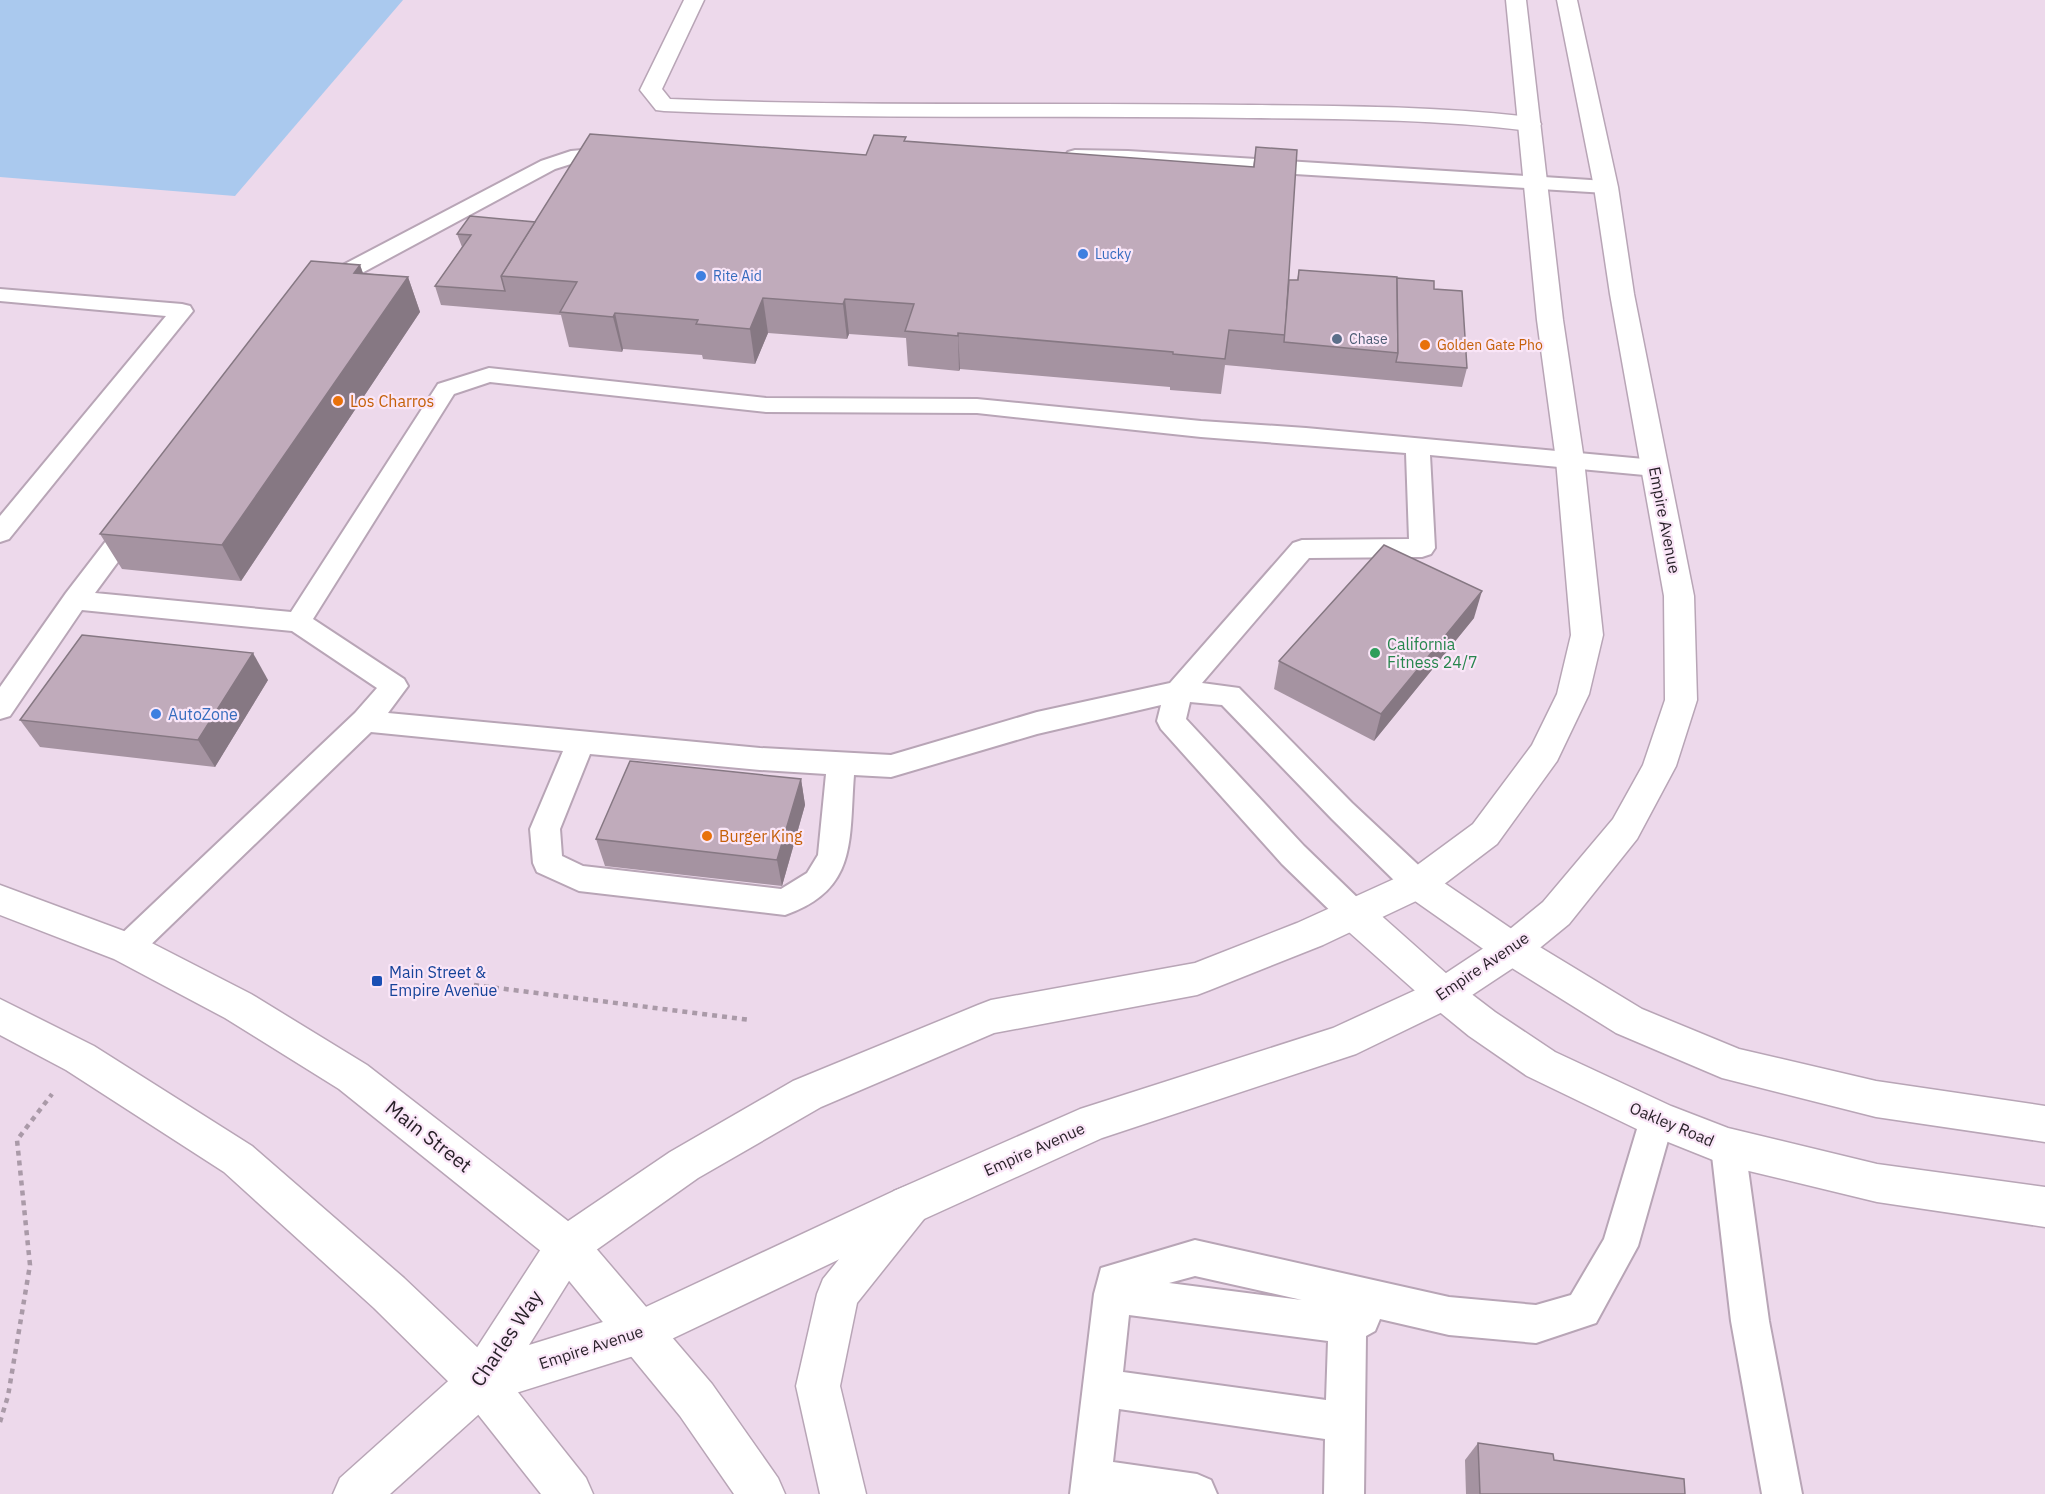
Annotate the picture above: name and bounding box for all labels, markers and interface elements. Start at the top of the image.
place label: Lucky [1095,245,1131,263]
marker: Lucky [1076,247,1090,261]
place label: Rite Aid [713,267,762,285]
marker: Rite Aid [694,269,708,283]
place label: Chase [1349,330,1388,348]
marker: Chase [1330,332,1344,346]
place label: Golden Gate Pho [1437,336,1543,354]
marker: Golden Gate Pho [1418,338,1432,352]
place label: Los Charros [350,391,434,411]
marker: Los Charros [331,394,345,408]
street label: Empire Avenue [1645,465,1685,575]
place label: California Fitness 24/7 [1387,634,1478,672]
marker: California Fitness 24/7 [1368,646,1382,660]
place label: AutoZone [168,704,238,724]
marker: AutoZone [149,707,163,721]
place label: Burger King [719,826,803,846]
marker: Burger King [700,829,714,843]
street label: Empire Avenue [1431,927,1533,1005]
place label: Main Street & Empire Avenue [389,962,498,1000]
marker: Main Street & Empire Avenue [370,974,384,988]
street label: Main Street [380,1094,478,1178]
street label: Oakley Road [1627,1097,1717,1151]
street label: Empire Avenue [980,1118,1088,1180]
street label: Charles Way [464,1284,548,1392]
street label: Empire Avenue [536,1321,646,1373]

